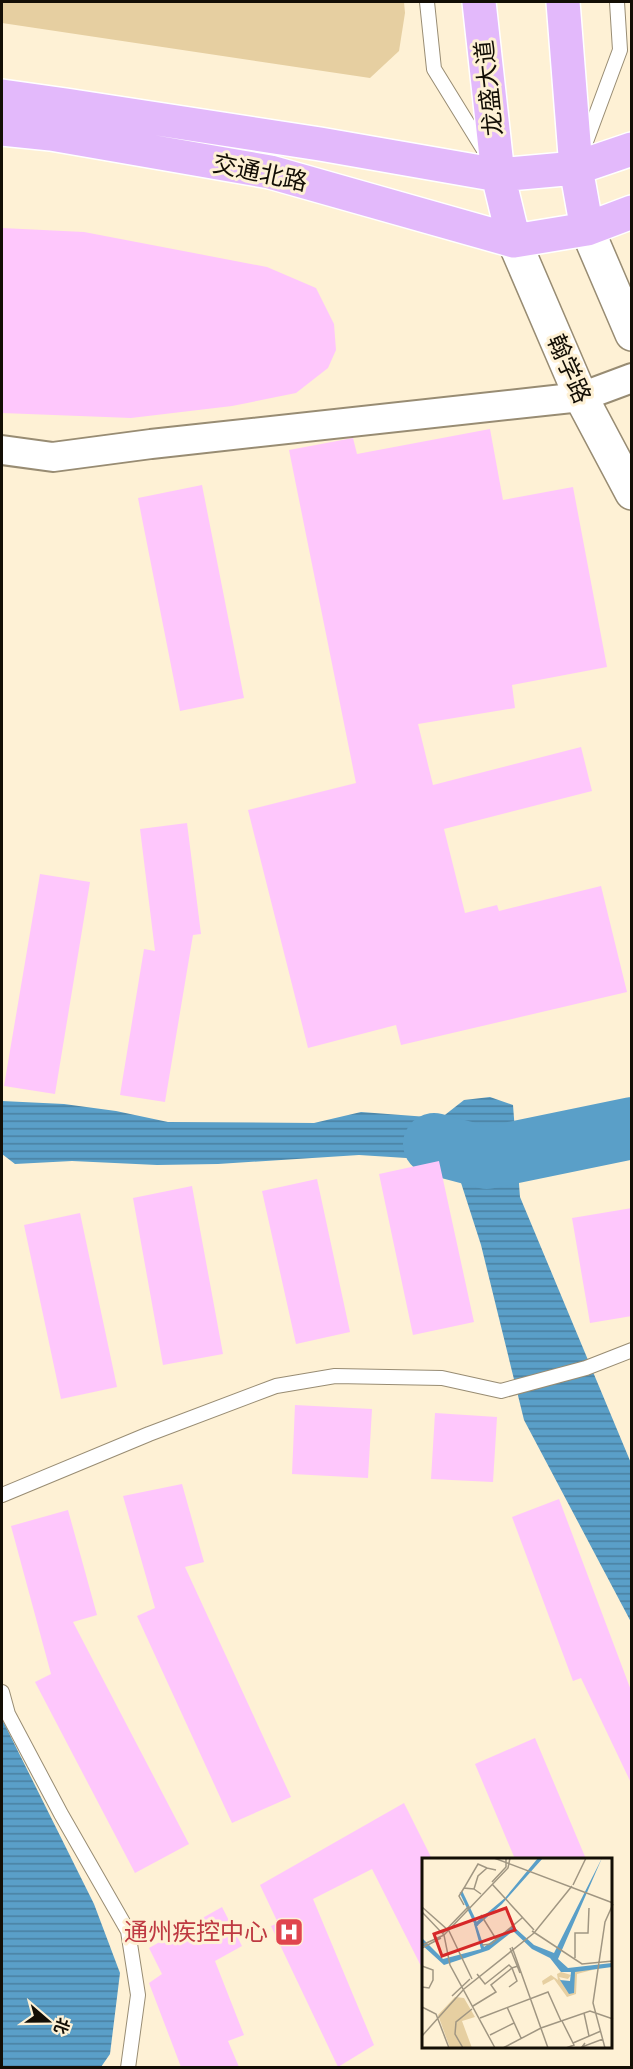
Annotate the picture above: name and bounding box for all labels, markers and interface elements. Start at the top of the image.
street label: 龙盛大道 [467,38,513,138]
street label: 交通北路 [209,146,310,202]
street label: 翰学路 [537,329,599,410]
inset map [422,1858,612,2048]
place label: 通州疾控中心 [124,1915,268,1951]
hospital icon: 通州疾控中心 [273,1916,305,1948]
north arrow [18,1991,78,2051]
text: 北 [47,2014,75,2037]

